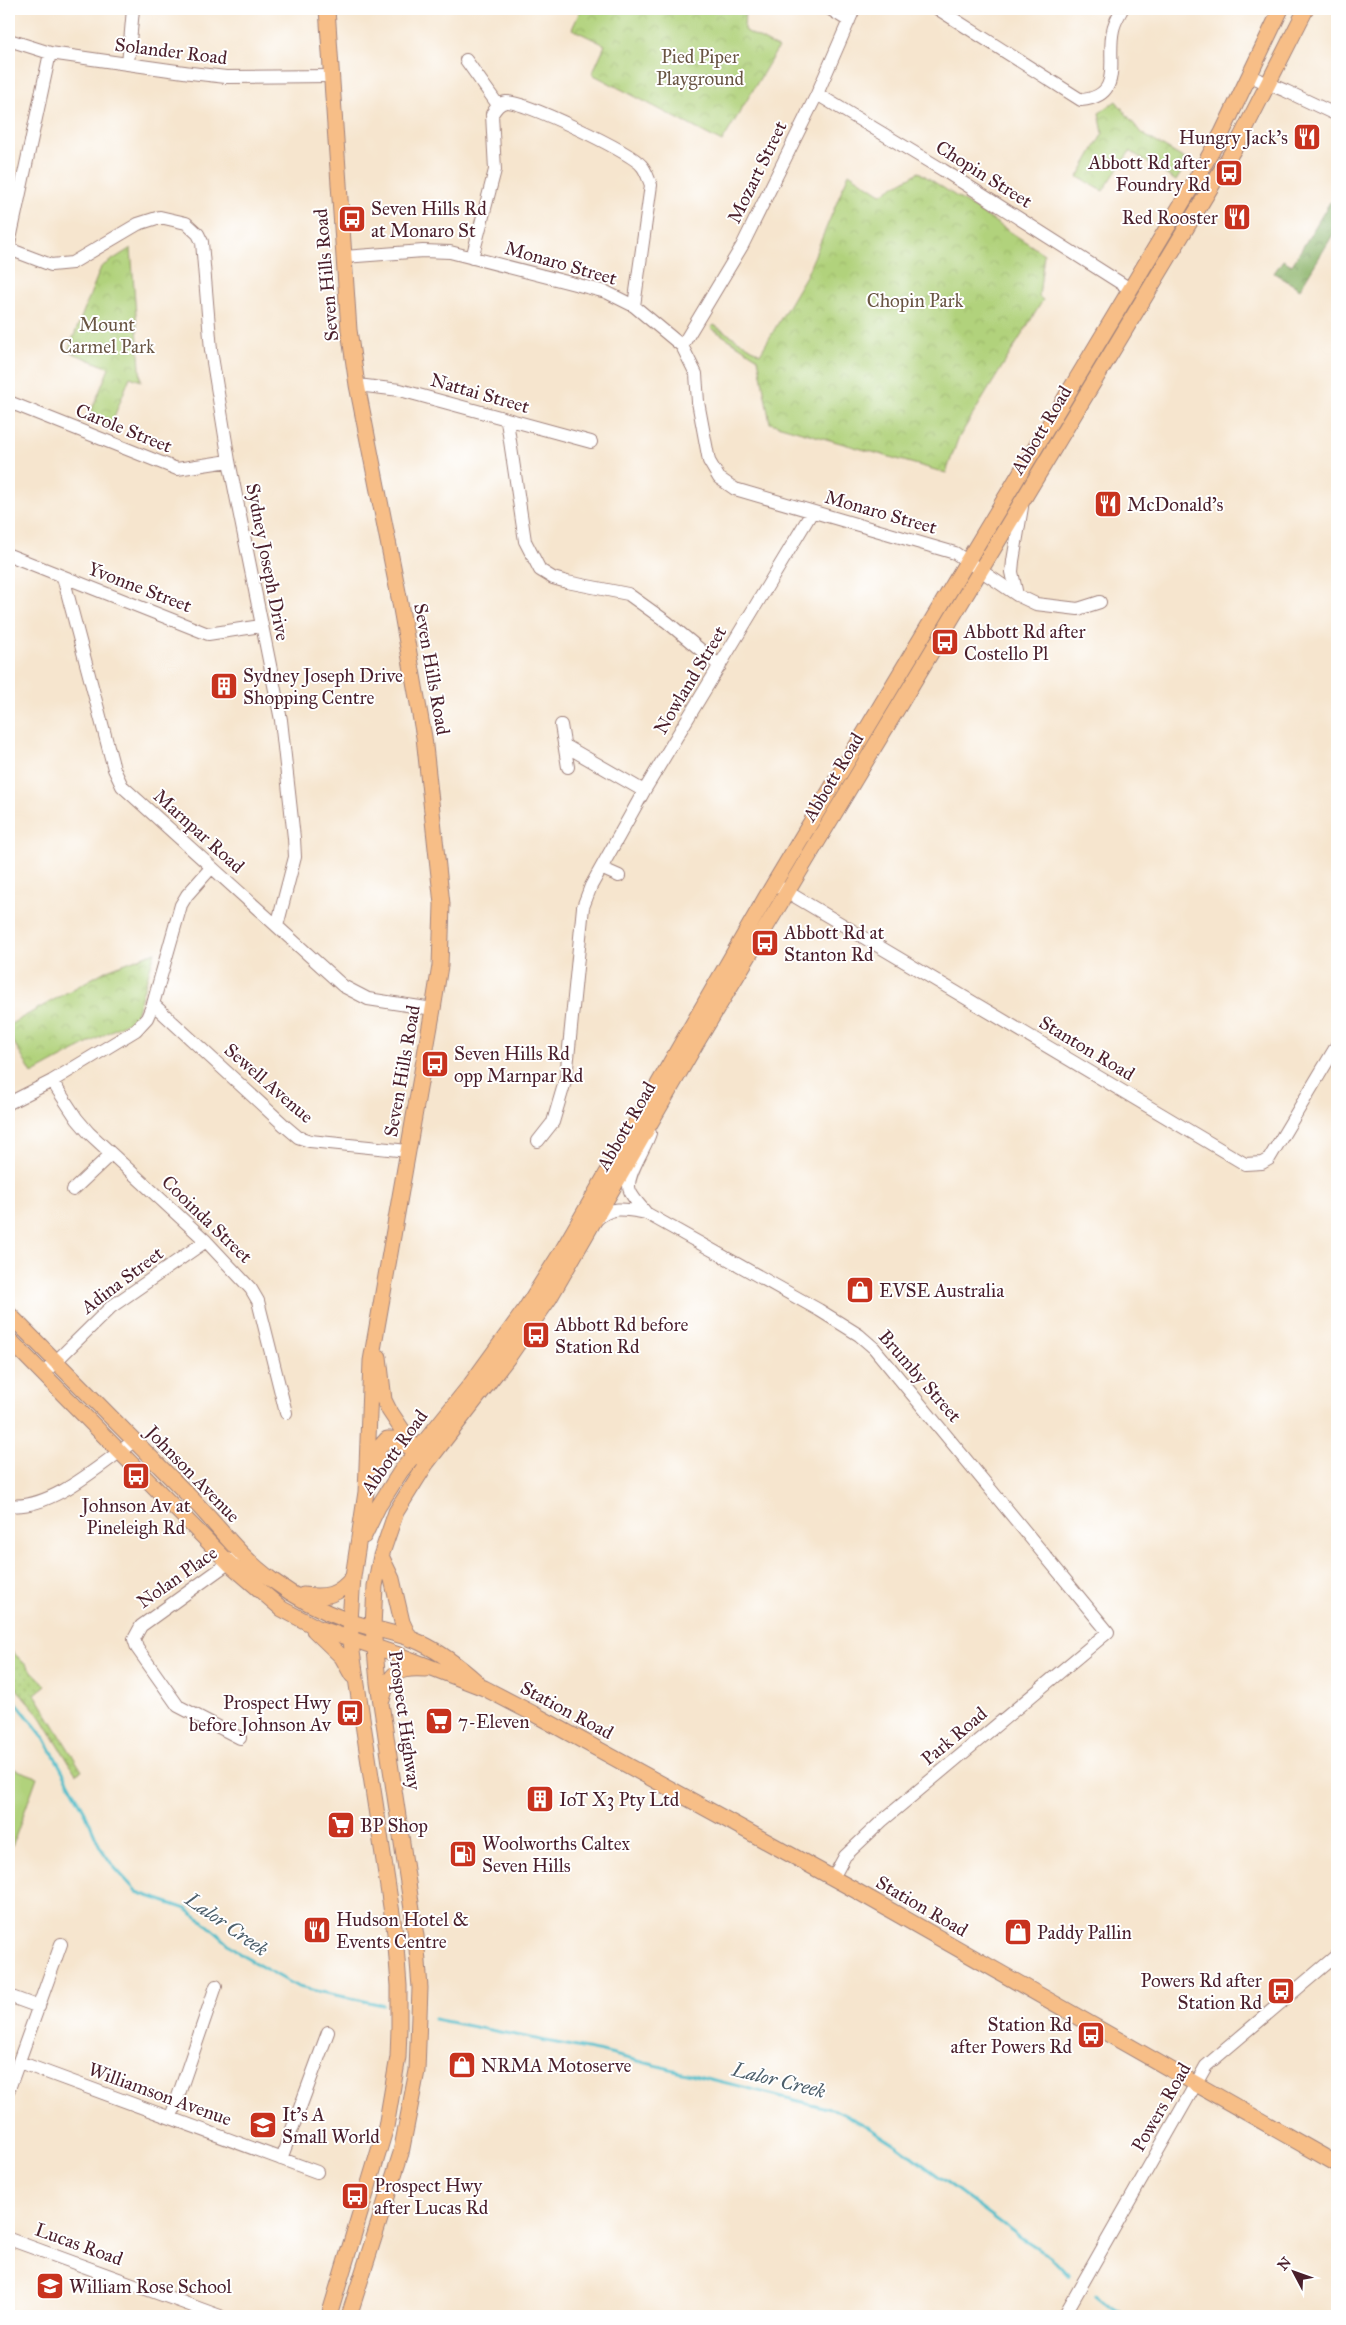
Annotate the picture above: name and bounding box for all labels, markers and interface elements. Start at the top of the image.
street label: Solander Road [113,33,229,69]
park label: Pied Piper Playground [656,45,745,91]
street label: Mozart Street [722,117,792,227]
restaurant icon: Hungry Jack's [1292,122,1322,152]
place label: Hungry Jack's [1179,126,1288,150]
street label: Chopin Street [931,135,1037,213]
place label: Abbott Rd after Foundry Rd [1087,151,1211,196]
bus stop icon: Abbott Rd after Foundry Rd [1214,158,1244,188]
place label: Seven Hills Rd at Monaro St [371,197,487,242]
restaurant icon: Red Rooster [1222,202,1252,232]
bus stop icon: Seven Hills Rd at Monaro St [337,204,367,234]
place label: Red Rooster [1122,206,1219,229]
street label: Seven Hills Road [309,207,343,342]
street label: Monaro Street [502,236,620,290]
park label: Chopin Park [867,289,963,312]
park label: Mount Carmel Park [59,313,155,358]
street label: Nattai Street [428,368,532,418]
street label: Abbott Road [1005,381,1077,479]
street label: Carole Street [72,398,176,458]
street label: Sydney Joseph Drive [240,481,295,643]
street label: Monaro Street [822,485,940,539]
restaurant icon: McDonald's [1093,489,1123,519]
place label: McDonald's [1127,493,1224,516]
street label: Yvonne Street [85,557,195,617]
street label: Seven Hills Road [409,601,455,737]
place label: Abbott Rd after Costello Pl [963,620,1086,665]
street label: Nowland Street [649,622,731,738]
bus stop icon: Abbott Rd after Costello Pl [930,627,960,657]
place label: Sydney Joseph Drive Shopping Centre [243,664,403,710]
building icon: Sydney Joseph Drive Shopping Centre [209,671,239,701]
street label: Abbott Road [797,728,869,826]
street label: Marnpar Road [149,784,249,878]
place label: Abbott Rd at Stanton Rd [783,921,884,966]
bus stop icon: Abbott Rd at Stanton Rd [750,928,780,958]
street label: Seven Hills Road [379,1003,425,1139]
street label: Stanton Road [1035,1011,1139,1086]
street label: Sewell Avenue [220,1038,318,1128]
place label: Seven Hills Rd opp Marnpar Rd [454,1042,584,1087]
bus stop icon: Seven Hills Rd opp Marnpar Rd [420,1049,450,1079]
street label: Abbott Road [591,1077,661,1175]
street label: Cooinda Street [157,1170,257,1268]
street label: Adina Street [76,1241,168,1319]
shop icon: EVSE Australia [845,1275,875,1305]
place label: EVSE Australia [879,1279,1005,1302]
place label: Abbott Rd before Station Rd [554,1313,688,1358]
bus stop icon: Abbott Rd before Station Rd [521,1320,551,1350]
street label: Brumby Street [874,1325,967,1427]
street label: Abbott Road [355,1405,433,1500]
street label: Johnson Avenue [139,1419,245,1528]
bus stop icon: Johnson Av at Pineleigh Rd [121,1461,151,1491]
place label: Johnson Av at Pineleigh Rd [80,1494,191,1540]
street label: Nolan Place [132,1541,222,1613]
street label: Prospect Highway [383,1649,426,1792]
street label: Station Road [517,1676,618,1744]
place label: Prospect Hwy before Johnson Av [189,1691,332,1737]
bus stop icon: Prospect Hwy before Johnson Av [335,1698,365,1728]
street label: Park Road [916,1702,992,1770]
supermarket icon: 7-Eleven [424,1706,454,1736]
place label: 7-Eleven [458,1710,530,1733]
building icon: IoT X3 Pty Ltd [525,1784,555,1814]
place label: IoT X3 Pty Ltd [559,1788,680,1811]
supermarket icon: BP Shop [326,1810,356,1840]
place label: BP Shop [360,1814,428,1837]
place label: Woolworths Caltex Seven Hills [482,1832,631,1877]
fuel station icon: Woolworths Caltex Seven Hills [448,1839,478,1869]
street label: Station Road [872,1871,972,1942]
water label: Lalor Creek [180,1886,273,1961]
place label: Hudson Hotel & Events Centre [336,1908,469,1953]
restaurant icon: Hudson Hotel & Events Centre [302,1915,332,1945]
shop icon: Paddy Pallin [1003,1917,1033,1947]
place label: Paddy Pallin [1037,1921,1132,1944]
place label: Powers Rd after Station Rd [1140,1969,1263,2014]
bus stop icon: Powers Rd after Station Rd [1266,1976,1296,2006]
place label: Station Rd after Powers Rd [950,2013,1072,2058]
bus stop icon: Station Rd after Powers Rd [1076,2020,1106,2050]
shop icon: NRMA Motoserve [447,2050,477,2080]
place label: NRMA Motoserve [481,2054,632,2077]
street label: Williamson Avenue [85,2057,235,2131]
water label: Lalor Creek [729,2057,828,2103]
street label: Powers Road [1126,2058,1196,2156]
place label: It's A Small World [282,2103,380,2148]
school or university icon: It's A Small World [248,2110,278,2140]
place label: Prospect Hwy after Lucas Rd [374,2174,489,2219]
bus stop icon: Prospect Hwy after Lucas Rd [340,2181,370,2211]
street label: Lucas Road [32,2218,126,2271]
north arrow [1268,2248,1318,2298]
text: N [1274,2254,1295,2274]
school or university icon: William Rose School [35,2271,65,2301]
place label: William Rose School [69,2275,232,2298]

